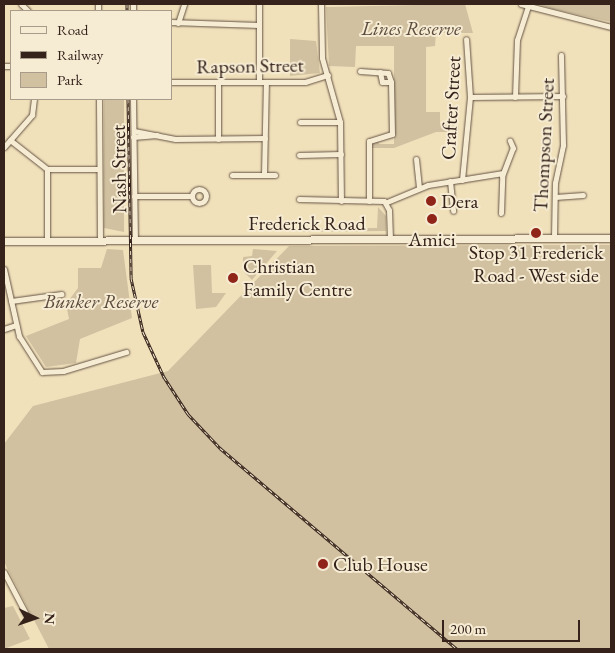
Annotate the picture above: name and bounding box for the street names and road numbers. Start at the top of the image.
street label: Rapson Street [196,53,304,79]
street label: Crafter Street [436,55,466,161]
street label: Thompson Street [528,77,560,213]
street label: Nash Street [106,125,132,213]
street label: Frederick Road [248,211,366,235]

